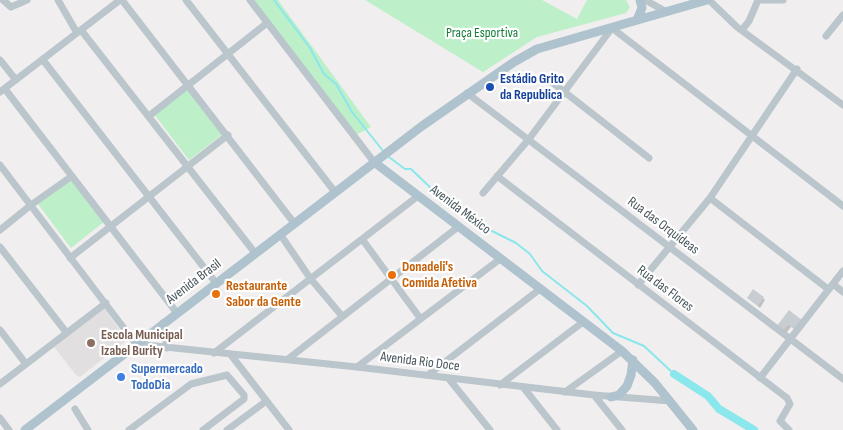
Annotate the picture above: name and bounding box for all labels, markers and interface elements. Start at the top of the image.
park label: Praça Esportiva [446,25,518,41]
place label: Estádio Grito da Republica [500,71,564,104]
marker: Estádio Grito da Republica [484,81,496,93]
street label: Avenida México [426,182,494,238]
street label: Rua das Orquídeas [624,194,702,258]
street label: Avenida Brasil [163,256,225,308]
place label: Donadeli's Comida Afetiva [402,259,477,292]
street label: Rua das Flores [633,262,697,316]
marker: Donadeli's Comida Afetiva [386,269,398,281]
place label: Restaurante Sabor da Gente [226,278,301,310]
marker: Restaurante Sabor da Gente [210,288,222,300]
place label: Escola Municipal Izabel Burity [101,327,183,360]
marker: Escola Municipal Izabel Burity [85,337,97,349]
street label: Avenida Rio Doce [379,349,461,375]
place label: Supermercado TodoDia [131,361,203,394]
marker: Supermercado TodoDia [115,371,127,383]

